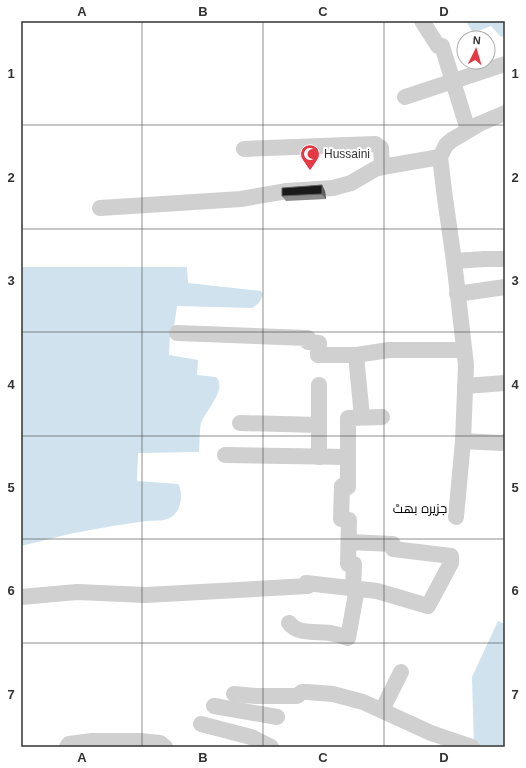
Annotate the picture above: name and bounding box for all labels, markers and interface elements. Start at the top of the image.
text: A [77,4,87,19]
text: B [198,4,208,19]
text: C [318,4,328,19]
text: D [439,4,449,19]
north arrow [456,30,496,70]
text: N [472,34,481,46]
text: 1 [7,66,15,81]
text: 1 [511,66,519,81]
mosque icon: Hussaini [299,143,321,171]
place label: Hussaini [324,147,370,161]
text: 2 [7,170,15,185]
text: 2 [511,170,519,185]
text: 3 [7,273,15,288]
text: 3 [511,273,519,288]
text: 4 [7,377,15,392]
text: 4 [511,377,519,392]
text: 5 [7,480,15,495]
text: 5 [511,480,519,495]
district label: جزیرہ بھٹ [393,501,447,516]
text: 6 [7,583,15,598]
text: 6 [511,583,519,598]
text: 7 [7,687,15,702]
text: 7 [511,687,519,702]
text: A [77,750,87,765]
text: B [198,750,208,765]
text: C [318,750,328,765]
text: D [439,750,449,765]

